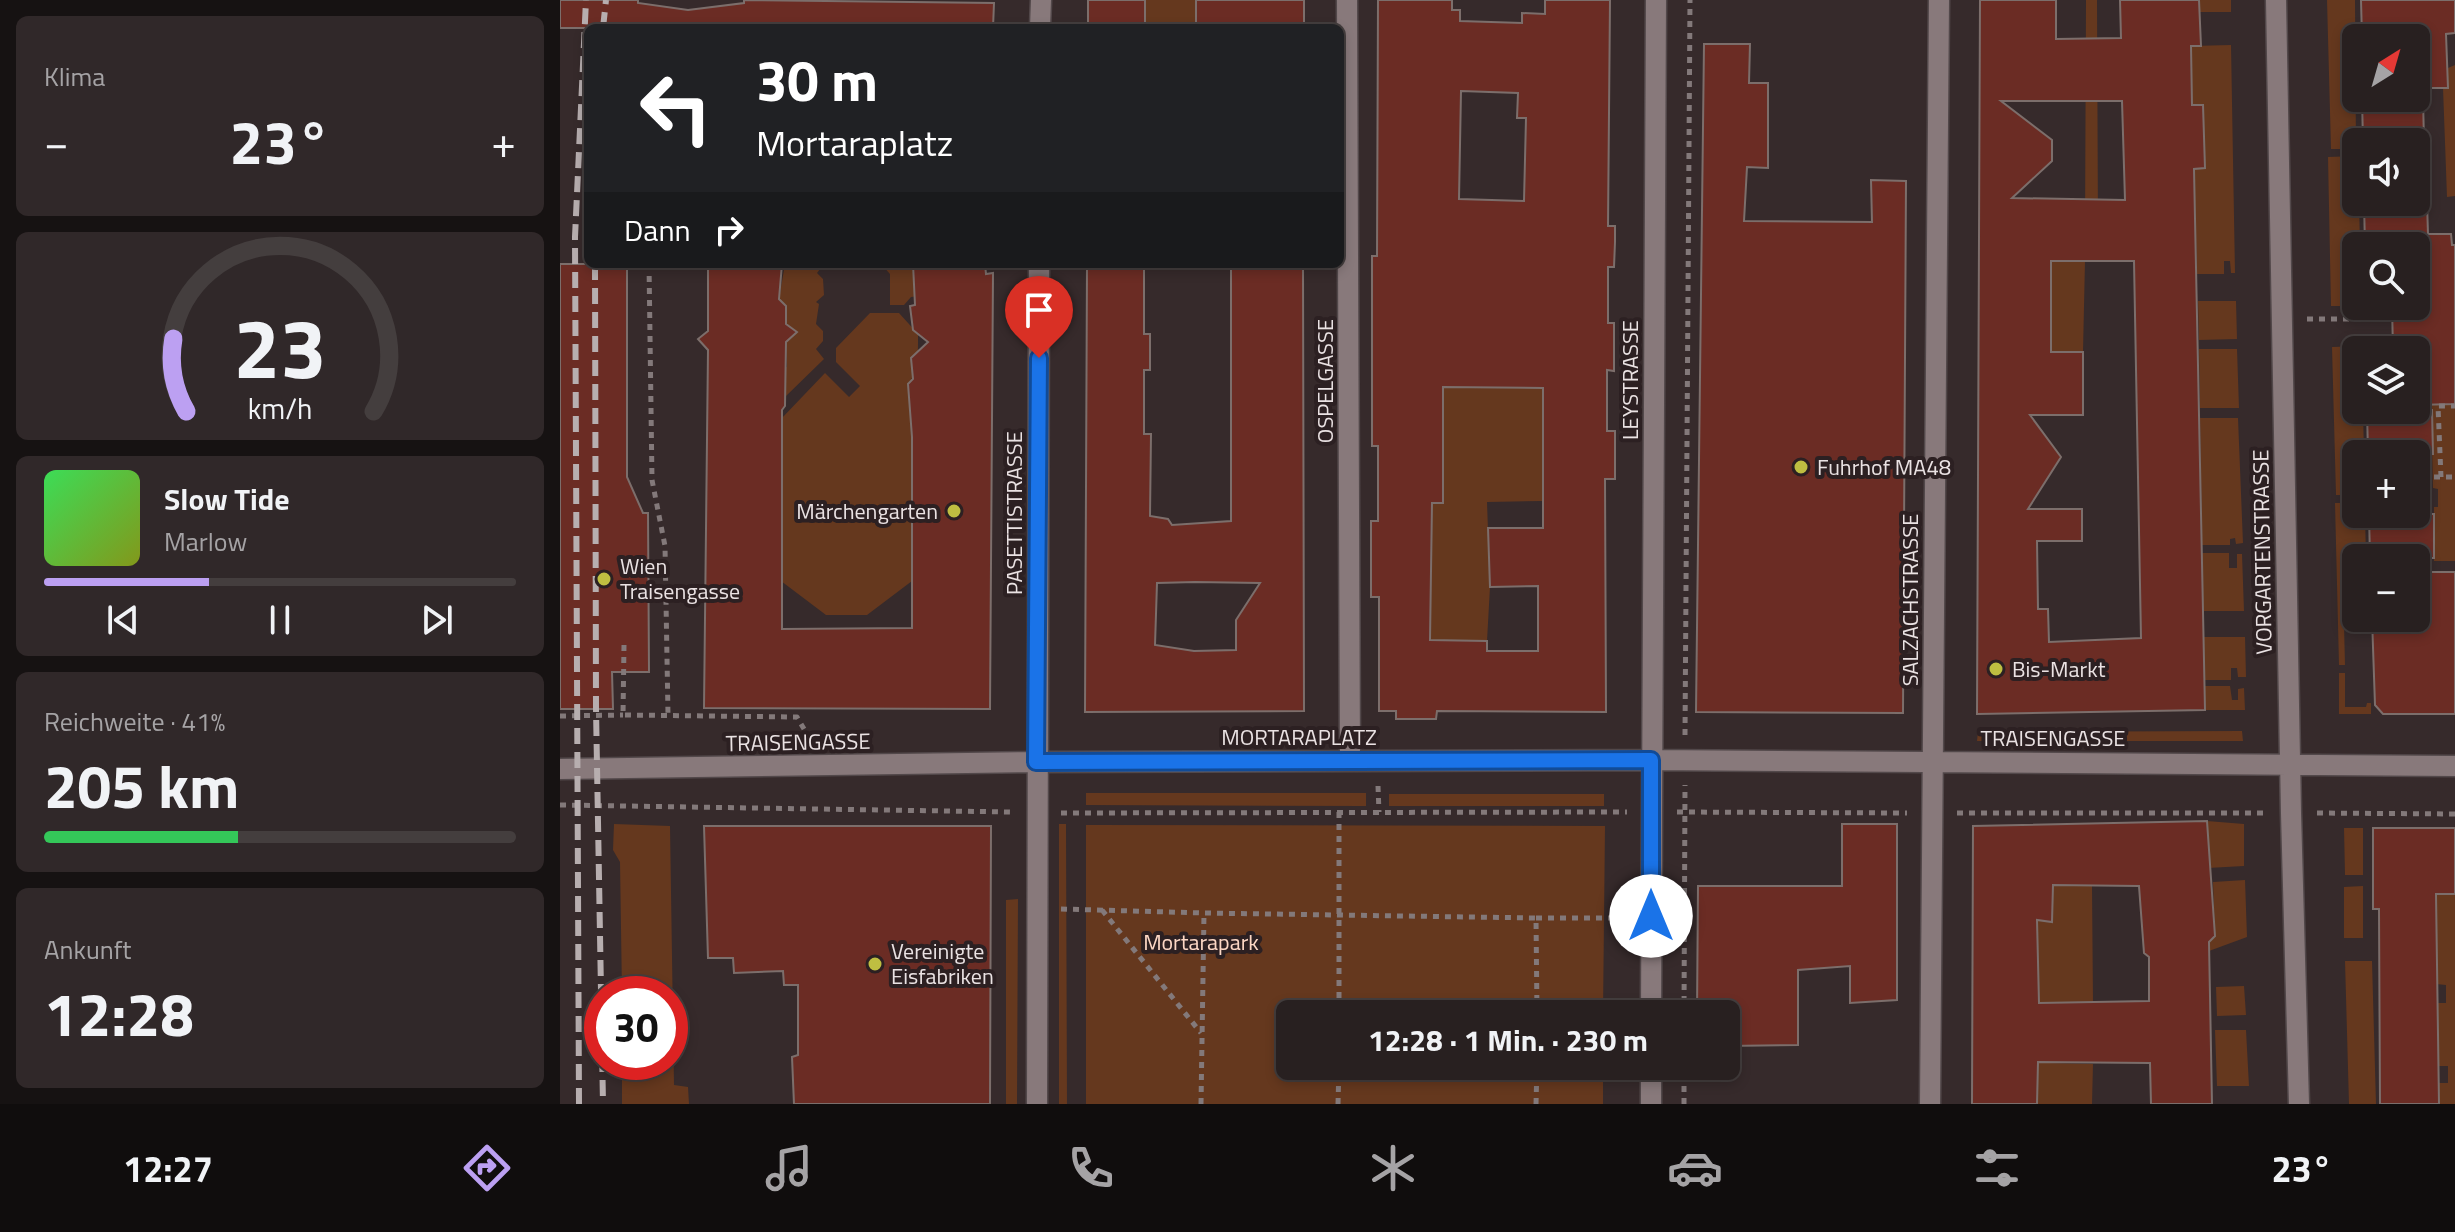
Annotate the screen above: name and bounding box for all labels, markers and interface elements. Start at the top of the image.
north arrow [2342,24,2430,112]
map controls [2342,24,2430,632]
text: 30 m [756,38,878,123]
icon: left [624,56,728,160]
text: Klima [44,57,105,96]
text: 23° [230,96,330,187]
text: − [44,108,69,175]
text: + [491,108,516,175]
text: Mortaraplatz [756,115,953,170]
button: sound [2342,128,2430,216]
text: Dann [624,207,691,253]
icon: right [707,208,751,252]
button: search [2342,232,2430,320]
pin [1005,276,1073,358]
text: 23 [233,284,327,410]
icon: arrive [1017,288,1061,332]
street label: OSPELGASSE [1308,319,1342,443]
street label: LEYSTRASSE [1613,320,1647,440]
button: layers [2342,336,2430,424]
text: km/h [248,387,312,430]
street label: PASETTISTRASSE [997,431,1031,595]
button: + [2342,440,2430,528]
street label: VORGARTENSTRASSE [2243,449,2281,655]
place label: Fuhrhof MA48 [1817,450,1951,484]
marker: Fuhrhof MA48 [1792,458,1810,476]
text: Slow Tide [164,476,289,522]
place label: Märchengarten [796,494,938,528]
marker: Märchengarten [945,502,963,520]
street label: SALZACHSTRASSE [1893,514,1927,686]
text: Marlow [164,522,247,561]
button: − [2342,544,2430,632]
place label: Wien Traisengasse [620,549,740,608]
marker: Wien Traisengasse [595,570,613,588]
icon: previous [101,598,145,642]
icon: pause [258,598,302,642]
icon: next [415,598,459,642]
place label: Bis-Markt [2012,652,2106,686]
marker: Bis-Markt [1987,660,2005,678]
text: Reichweite · 41% [44,702,225,741]
street label: MORTARAPLATZ [1221,720,1377,754]
street label: TRAISENGASSE [1981,721,2125,755]
street label: TRAISENGASSE [725,724,871,760]
text: 205 km [44,740,239,831]
position arrow [1609,874,1693,958]
park label: Mortarapark [1143,925,1259,959]
text: Ankunft [44,930,131,969]
place label: Vereinigte Eisfabriken [891,934,994,993]
marker: Vereinigte Eisfabriken [866,955,884,973]
text: 12:28 [44,968,194,1059]
speed limit sign: 30 [584,976,688,1080]
text: 12:28 · 1 Min. · 230 m [1368,1017,1648,1063]
icon: directions [459,1140,515,1196]
icon: music [761,1140,817,1196]
icon: phone [1063,1140,1119,1196]
icon: climate [1365,1140,1421,1196]
icon: car [1667,1140,1723,1196]
icon: filters [1969,1140,2025,1196]
text: 12:27 [123,1141,213,1196]
text: 23° [2271,1141,2332,1196]

